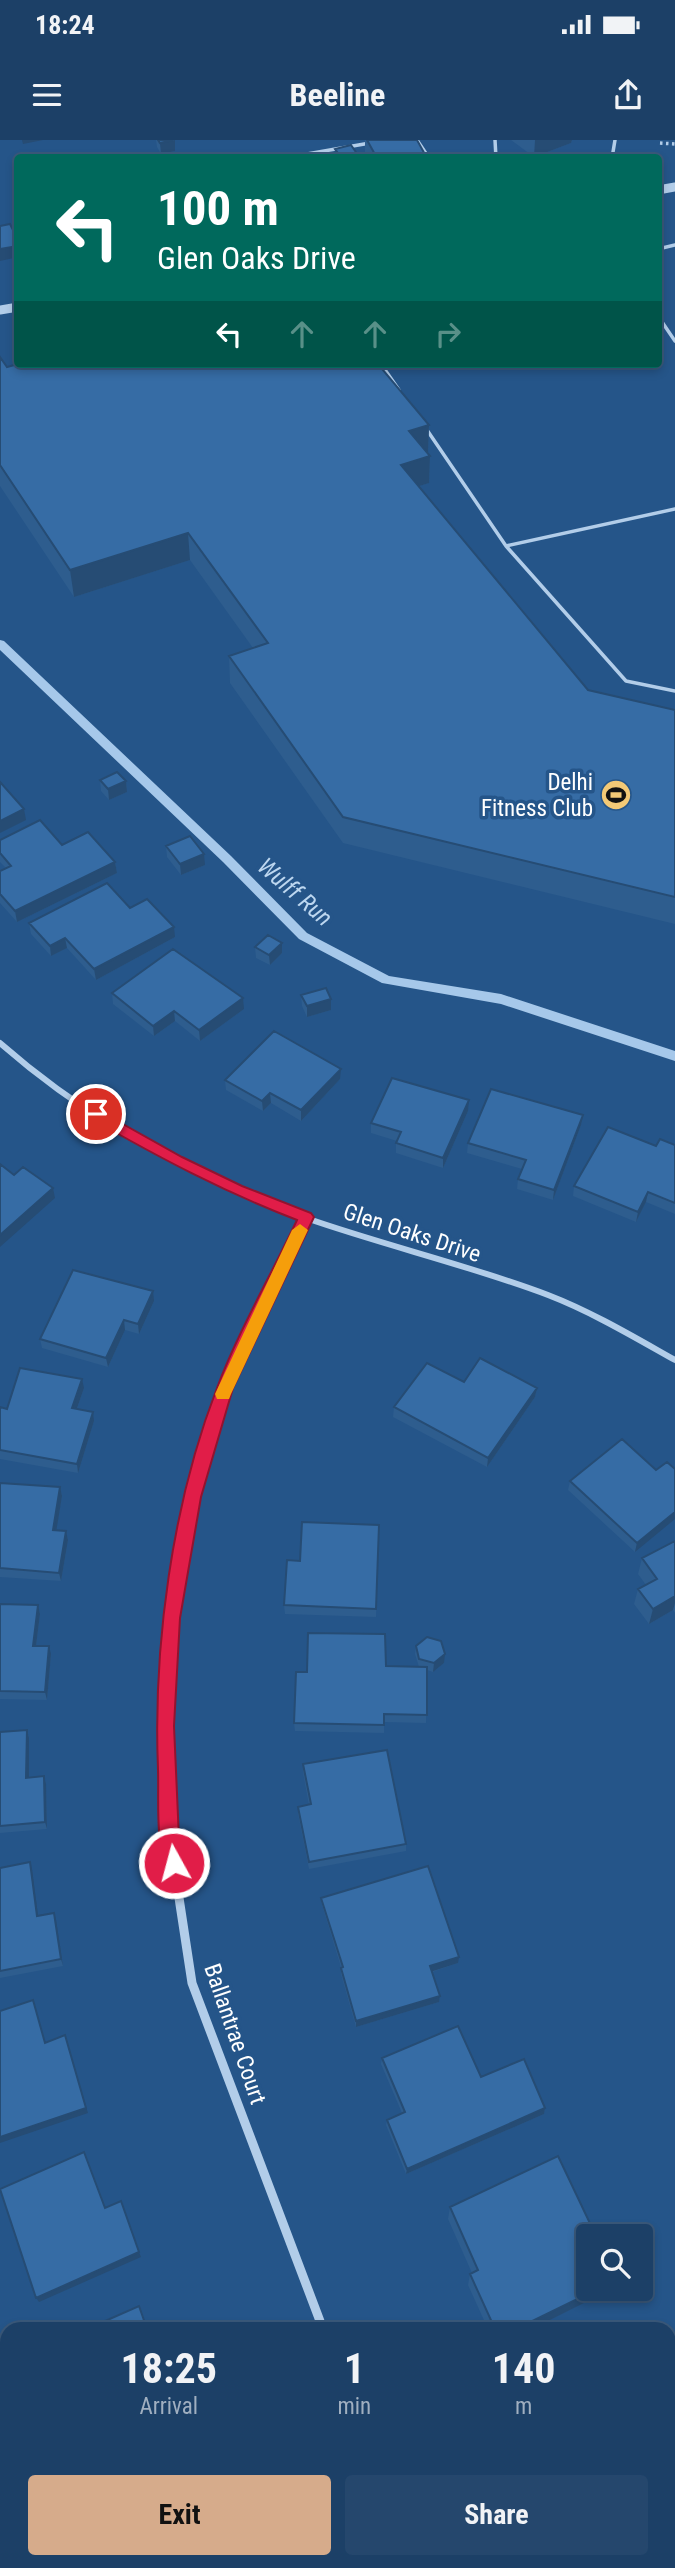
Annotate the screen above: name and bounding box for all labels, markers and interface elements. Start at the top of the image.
text: 18:24 [35,10,95,40]
icon: menu [28,76,66,114]
text: Beeline [290,76,385,114]
icon: share [609,76,647,114]
text: 100 m [157,180,279,237]
icon: left [42,182,133,273]
text: Glen Oaks Drive [157,239,356,277]
icon: left [210,315,248,353]
icon: ahead [283,315,321,353]
icon: ahead [356,315,394,353]
icon: right [429,315,467,353]
place label: Delhi Fitness Club [481,769,593,822]
sports icon: Delhi Fitness Club [599,778,633,812]
water label: Wulff Run [252,852,338,932]
pin [66,1084,126,1144]
icon: arrive [77,1095,115,1133]
street label: Glen Oaks Drive [340,1198,484,1268]
position arrow [137,1826,211,1900]
street label: Ballantrae Court [198,1960,272,2108]
map controls [576,2224,653,2301]
button: search [576,2224,653,2301]
text: 18:25 [121,2344,217,2393]
text: 1 [344,2344,365,2393]
text: 140 [492,2344,555,2393]
text: Arrival [139,2393,198,2420]
text: min [337,2393,371,2420]
text: m [515,2393,532,2420]
button: Exit [28,2475,331,2555]
button: Share [345,2475,648,2555]

